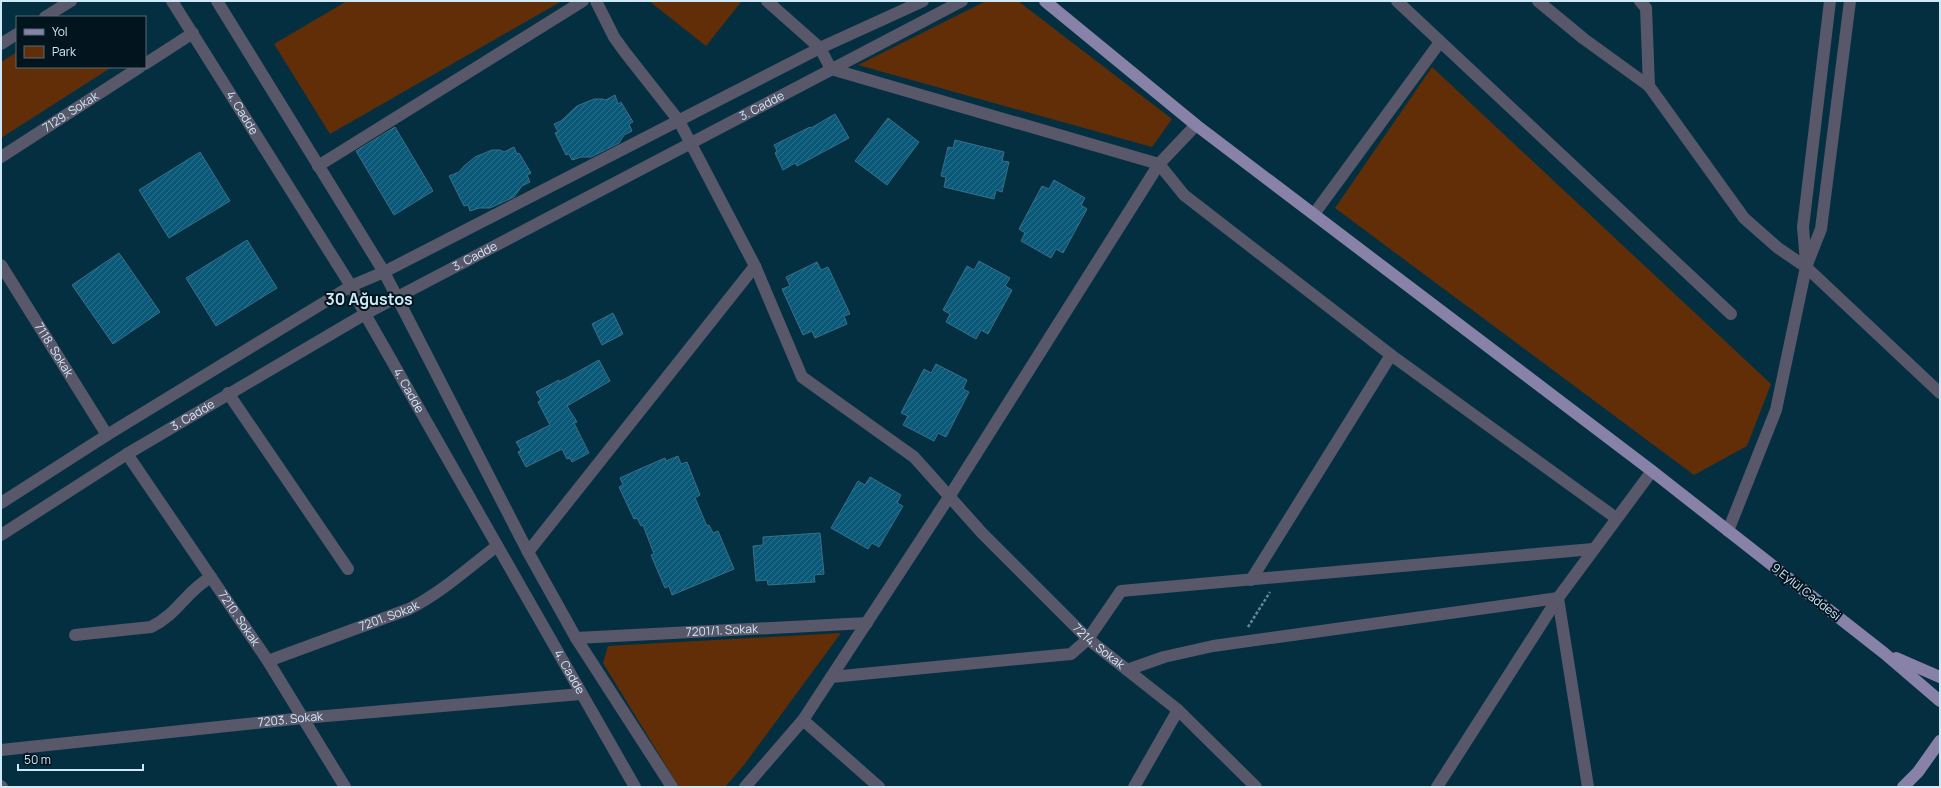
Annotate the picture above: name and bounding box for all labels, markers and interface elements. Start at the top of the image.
legend [16,16,146,68]
text: Yol [52,23,68,40]
text: Park [52,43,77,60]
street label: 7129. Sokak [39,87,102,136]
street label: 4. Cadde [222,87,263,138]
street label: 3. Cadde [736,87,787,124]
street label: 3. Cadde [449,237,500,275]
district label: 30 Ağustos [325,288,413,310]
street label: 7118. Sokak [31,319,78,381]
street label: 4. Cadde [390,365,429,416]
street label: 3. Cadde [167,395,218,435]
street label: 9 Eylül Caddesi [1768,559,1845,624]
street label: 7210. Sokak [215,587,265,650]
street label: 7201. Sokak [356,596,423,635]
street label: 7201/1. Sokak [685,620,759,640]
street label: 7214. Sokak [1069,620,1129,673]
street label: 4. Cadde [550,646,589,697]
street label: 7203. Sokak [257,707,325,731]
scale bar [18,746,143,772]
text: 50 m [24,751,51,768]

